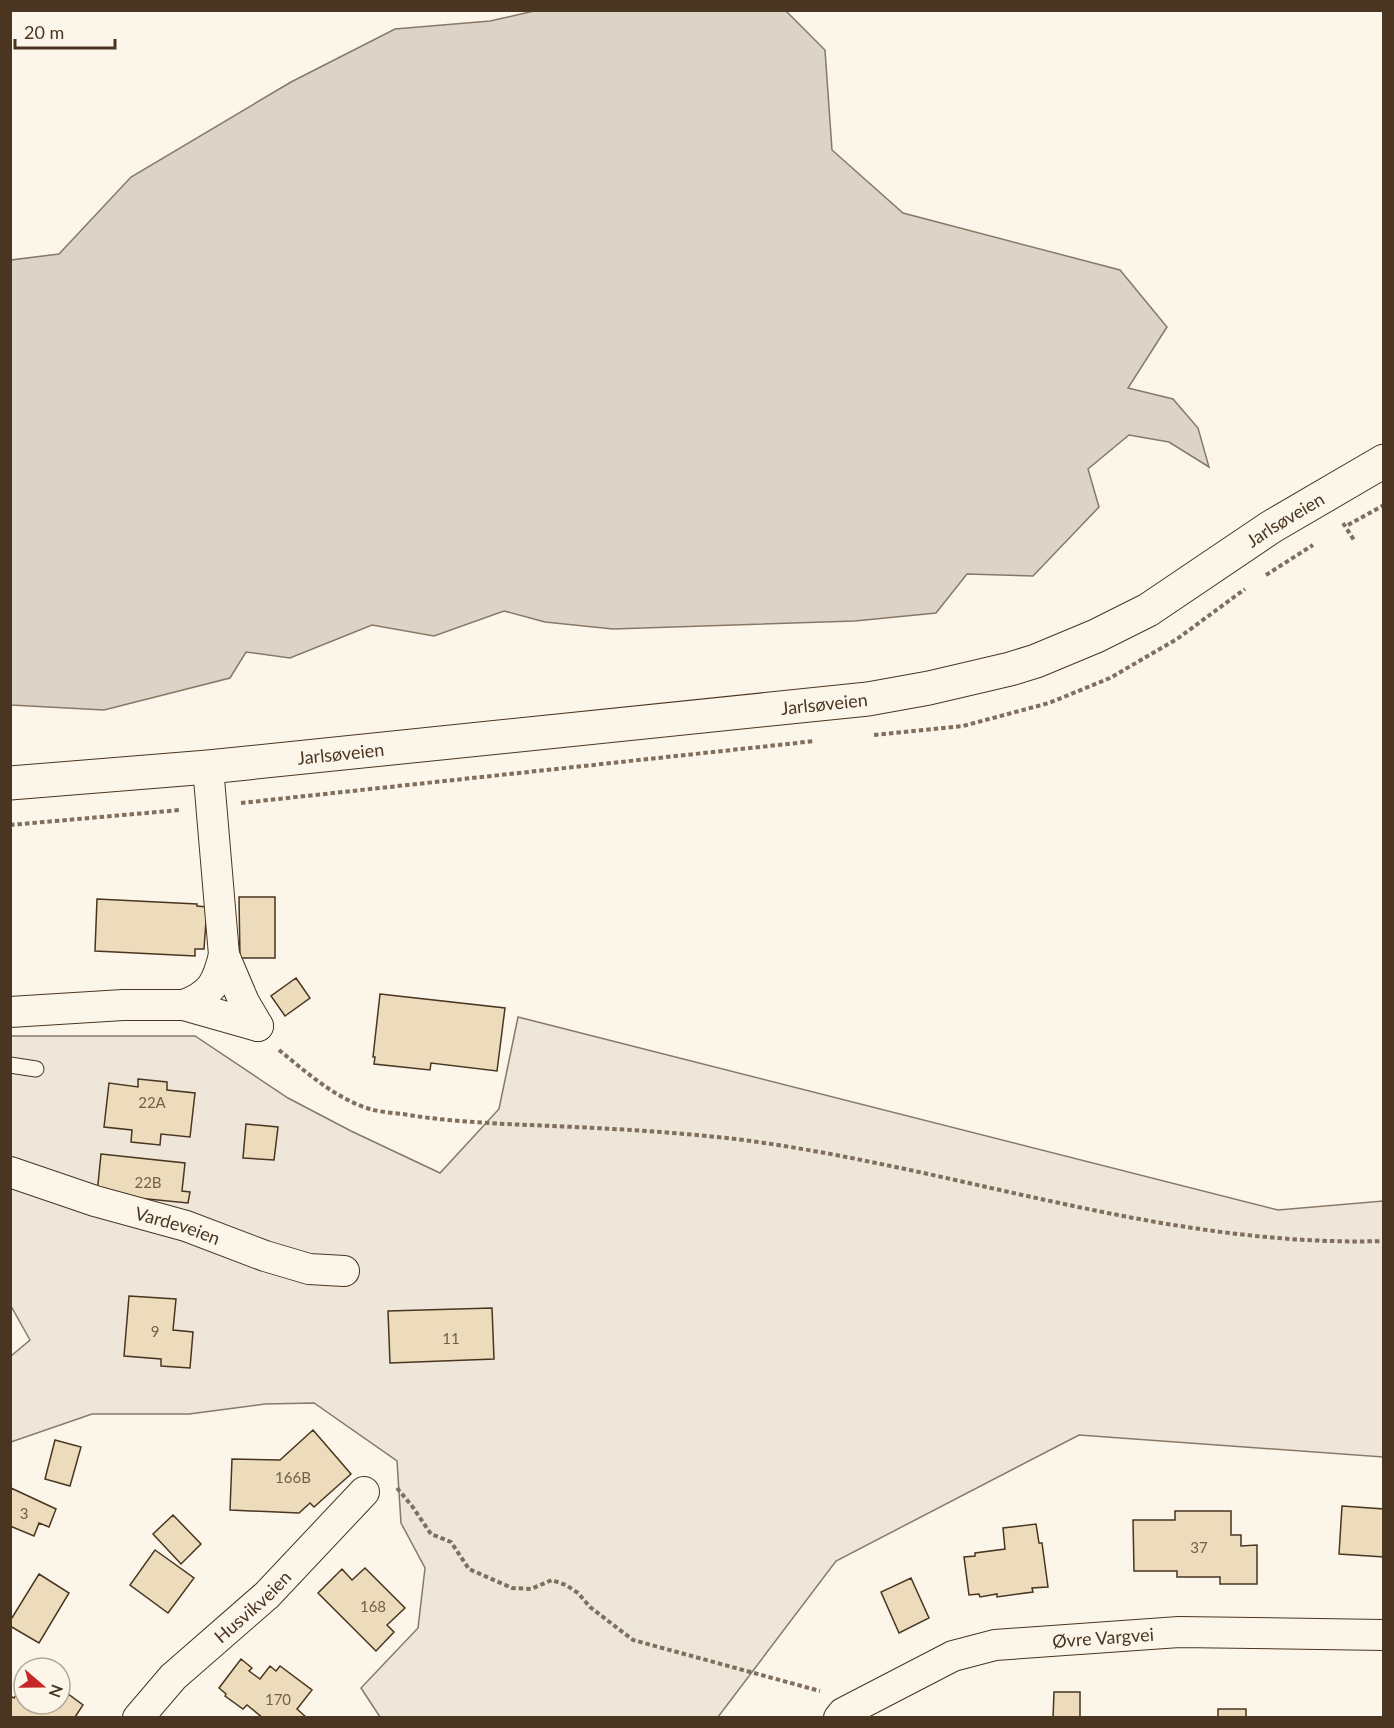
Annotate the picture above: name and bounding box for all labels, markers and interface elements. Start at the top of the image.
scale bar [15,12,116,50]
text: 20 m [24,21,64,43]
street label: Jarlsøveien [1242,487,1328,552]
street label: Jarlsøveien [780,688,869,719]
street label: Jarlsøveien [296,738,385,769]
house number: 22A [138,1093,167,1111]
house number: 22B [134,1173,162,1191]
street label: Vardeveien [133,1202,223,1249]
house number: 9 [151,1322,159,1340]
house number: 11 [442,1329,460,1347]
house number: 166B [275,1468,311,1486]
house number: 3 [20,1504,28,1522]
house number: 37 [1190,1538,1208,1556]
street label: Husvikveien [209,1566,295,1647]
house number: 168 [360,1597,386,1615]
street label: Øvre Vargvei [1051,1623,1155,1652]
north arrow [12,1656,72,1716]
text: N [46,1682,68,1700]
house number: 170 [265,1690,291,1708]

